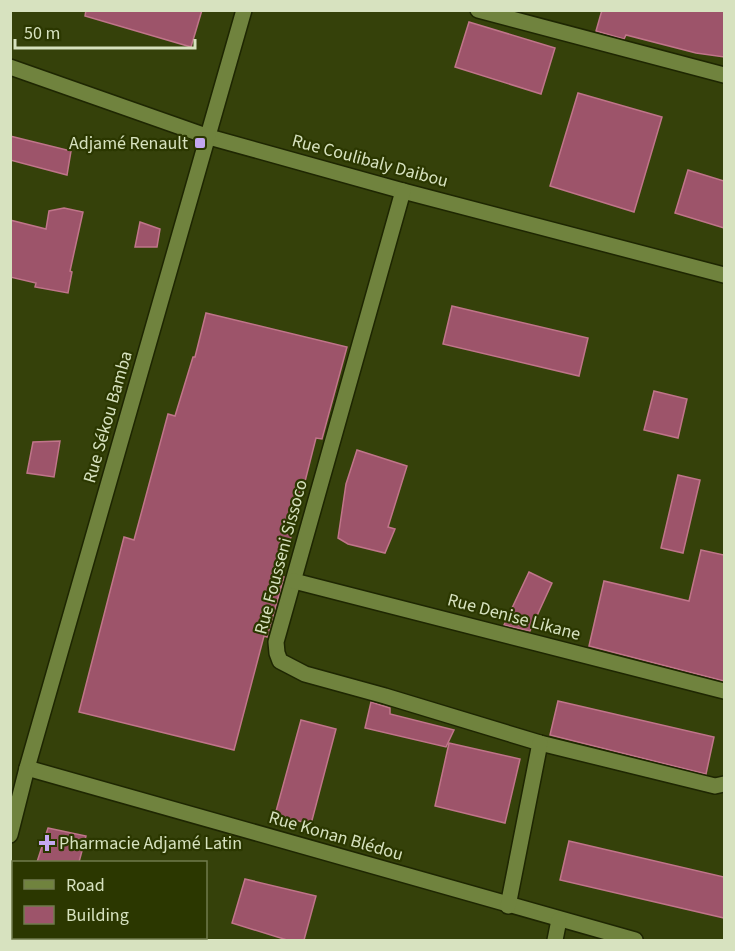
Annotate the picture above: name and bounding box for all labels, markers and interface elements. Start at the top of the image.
scale bar [15,12,195,50]
text: 50 m [24,21,60,46]
street label: Rue Coulibaly Daibou [289,128,451,194]
place label: Adjamé Renault [69,131,188,156]
marker: Adjamé Renault [193,136,207,150]
street label: Rue Sékou Bamba [77,348,139,486]
street label: Rue Fousseni Sissoco [248,477,314,637]
street label: Rue Denise Likane [445,587,583,647]
street label: Rue Konan Blédou [266,805,406,867]
place label: Pharmacie Adjamé Latin [59,831,242,856]
marker: Pharmacie Adjamé Latin [40,836,54,850]
legend [12,861,207,939]
text: Road [66,873,105,898]
text: Building [66,903,129,928]

